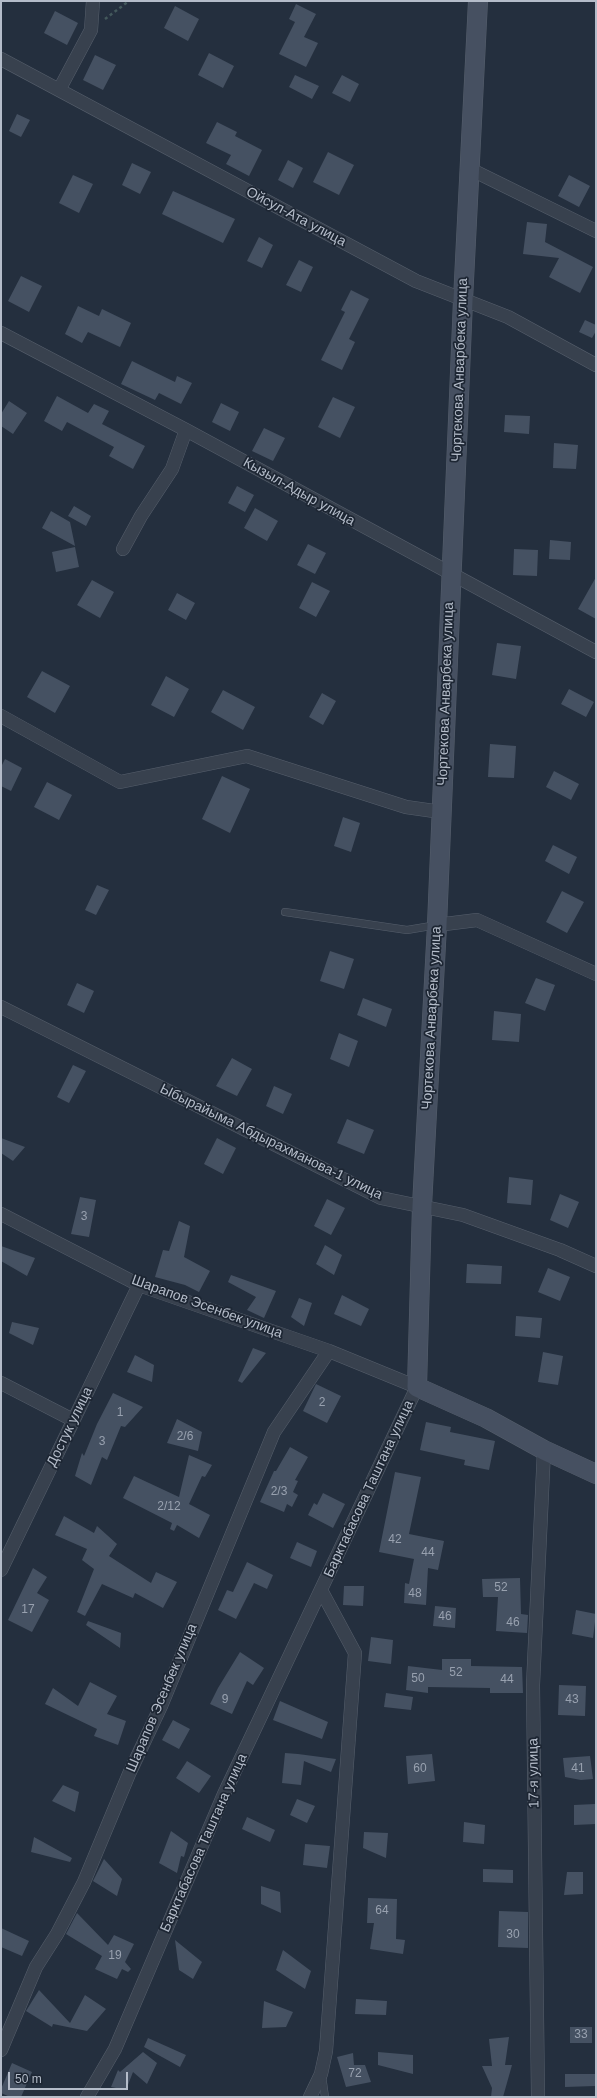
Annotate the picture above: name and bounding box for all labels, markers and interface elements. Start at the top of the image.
street label: Ойсул-Ата улица [243,184,349,250]
street label: Чортекова Анварбека улица [448,278,472,462]
street label: Кызыл-Адыр улица [240,454,358,530]
street label: Чортекова Анварбека улица [434,602,458,786]
street label: Чортекова Анварбека улица [419,926,445,1110]
street label: Ыбырайыма Абдырахманова-1 улица [157,1081,385,1203]
house number: 3 [81,1210,87,1224]
street label: Шарапов Эсенбек улица [129,1272,285,1342]
street label: Достук улица [43,1384,97,1470]
house number: 2 [319,1396,325,1410]
street label: Барктабасова Таштана улица [321,1398,417,1580]
house number: 1 [117,1406,123,1420]
house number: 2/6 [177,1430,193,1444]
house number: 3 [99,1435,105,1449]
house number: 2/3 [271,1485,287,1499]
house number: 2/12 [157,1500,181,1514]
house number: 42 [388,1533,402,1547]
house number: 44 [421,1546,435,1560]
house number: 52 [494,1581,508,1595]
house number: 48 [408,1587,422,1601]
house number: 17 [21,1603,35,1617]
house number: 46 [438,1610,452,1624]
house number: 46 [506,1616,520,1630]
street label: Шарапов Эсенбек улица [123,1621,201,1775]
house number: 52 [449,1666,463,1680]
house number: 50 [411,1672,425,1686]
house number: 44 [500,1673,514,1687]
house number: 9 [222,1693,228,1707]
house number: 43 [565,1693,579,1707]
street label: 17-я улица [525,1738,543,1808]
street label: Барктабасова Таштана улица [157,1751,251,1935]
house number: 60 [413,1762,427,1776]
house number: 41 [571,1762,585,1776]
house number: 64 [375,1904,389,1918]
house number: 30 [506,1928,520,1942]
house number: 19 [108,1949,122,1963]
house number: 33 [574,2028,588,2042]
scale bar [10,2064,130,2090]
house number: 72 [348,2067,362,2081]
text: 50 m [15,2072,42,2086]

